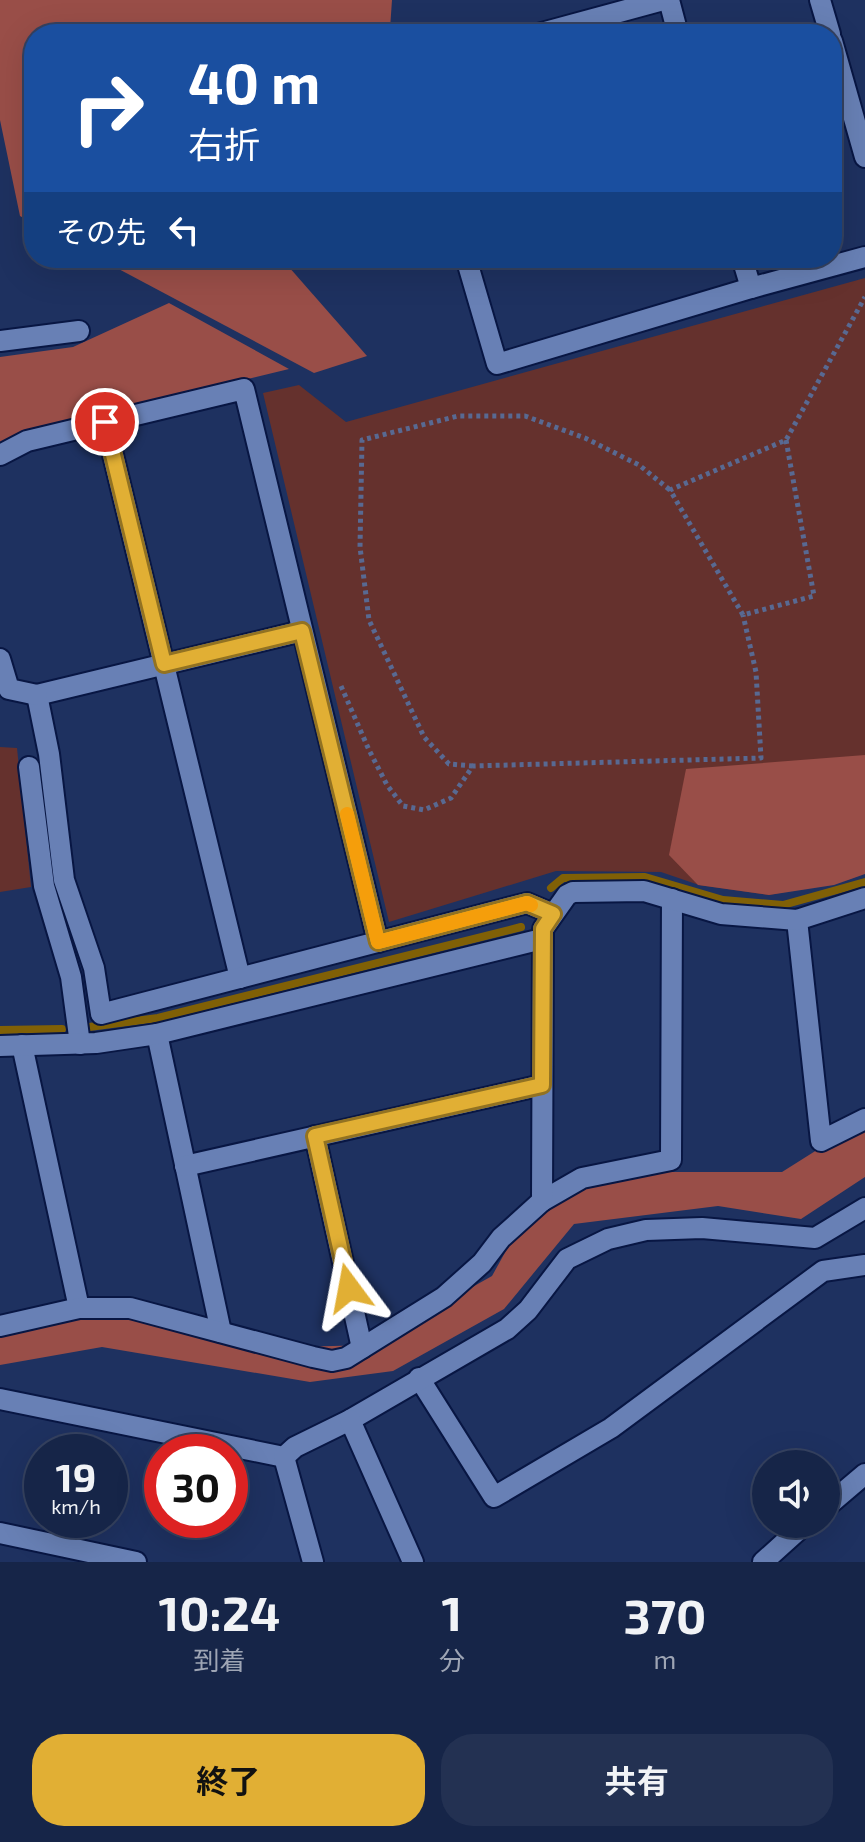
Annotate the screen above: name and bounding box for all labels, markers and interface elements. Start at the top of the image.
text: 40 m [188,48,320,115]
icon: right [56,56,160,160]
text: 右折 [188,122,260,165]
icon: left [162,208,206,252]
text: その先 [56,213,146,249]
pin [71,388,139,456]
icon: arrive [83,400,127,444]
position arrow [307,1246,391,1330]
speed limit sign: 30 [144,1434,248,1538]
map controls [752,1450,840,1538]
button: sound [752,1450,840,1538]
text: 19 [56,1452,96,1500]
text: km/h [51,1494,101,1518]
text: 10:24 [159,1583,280,1641]
text: 1 [442,1583,462,1641]
text: 370 [624,1586,706,1644]
text: m [654,1643,676,1674]
text: 到着 [193,1644,245,1675]
text: 分 [439,1644,465,1675]
button: 終了 [32,1734,425,1826]
button: 共有 [441,1734,833,1826]

